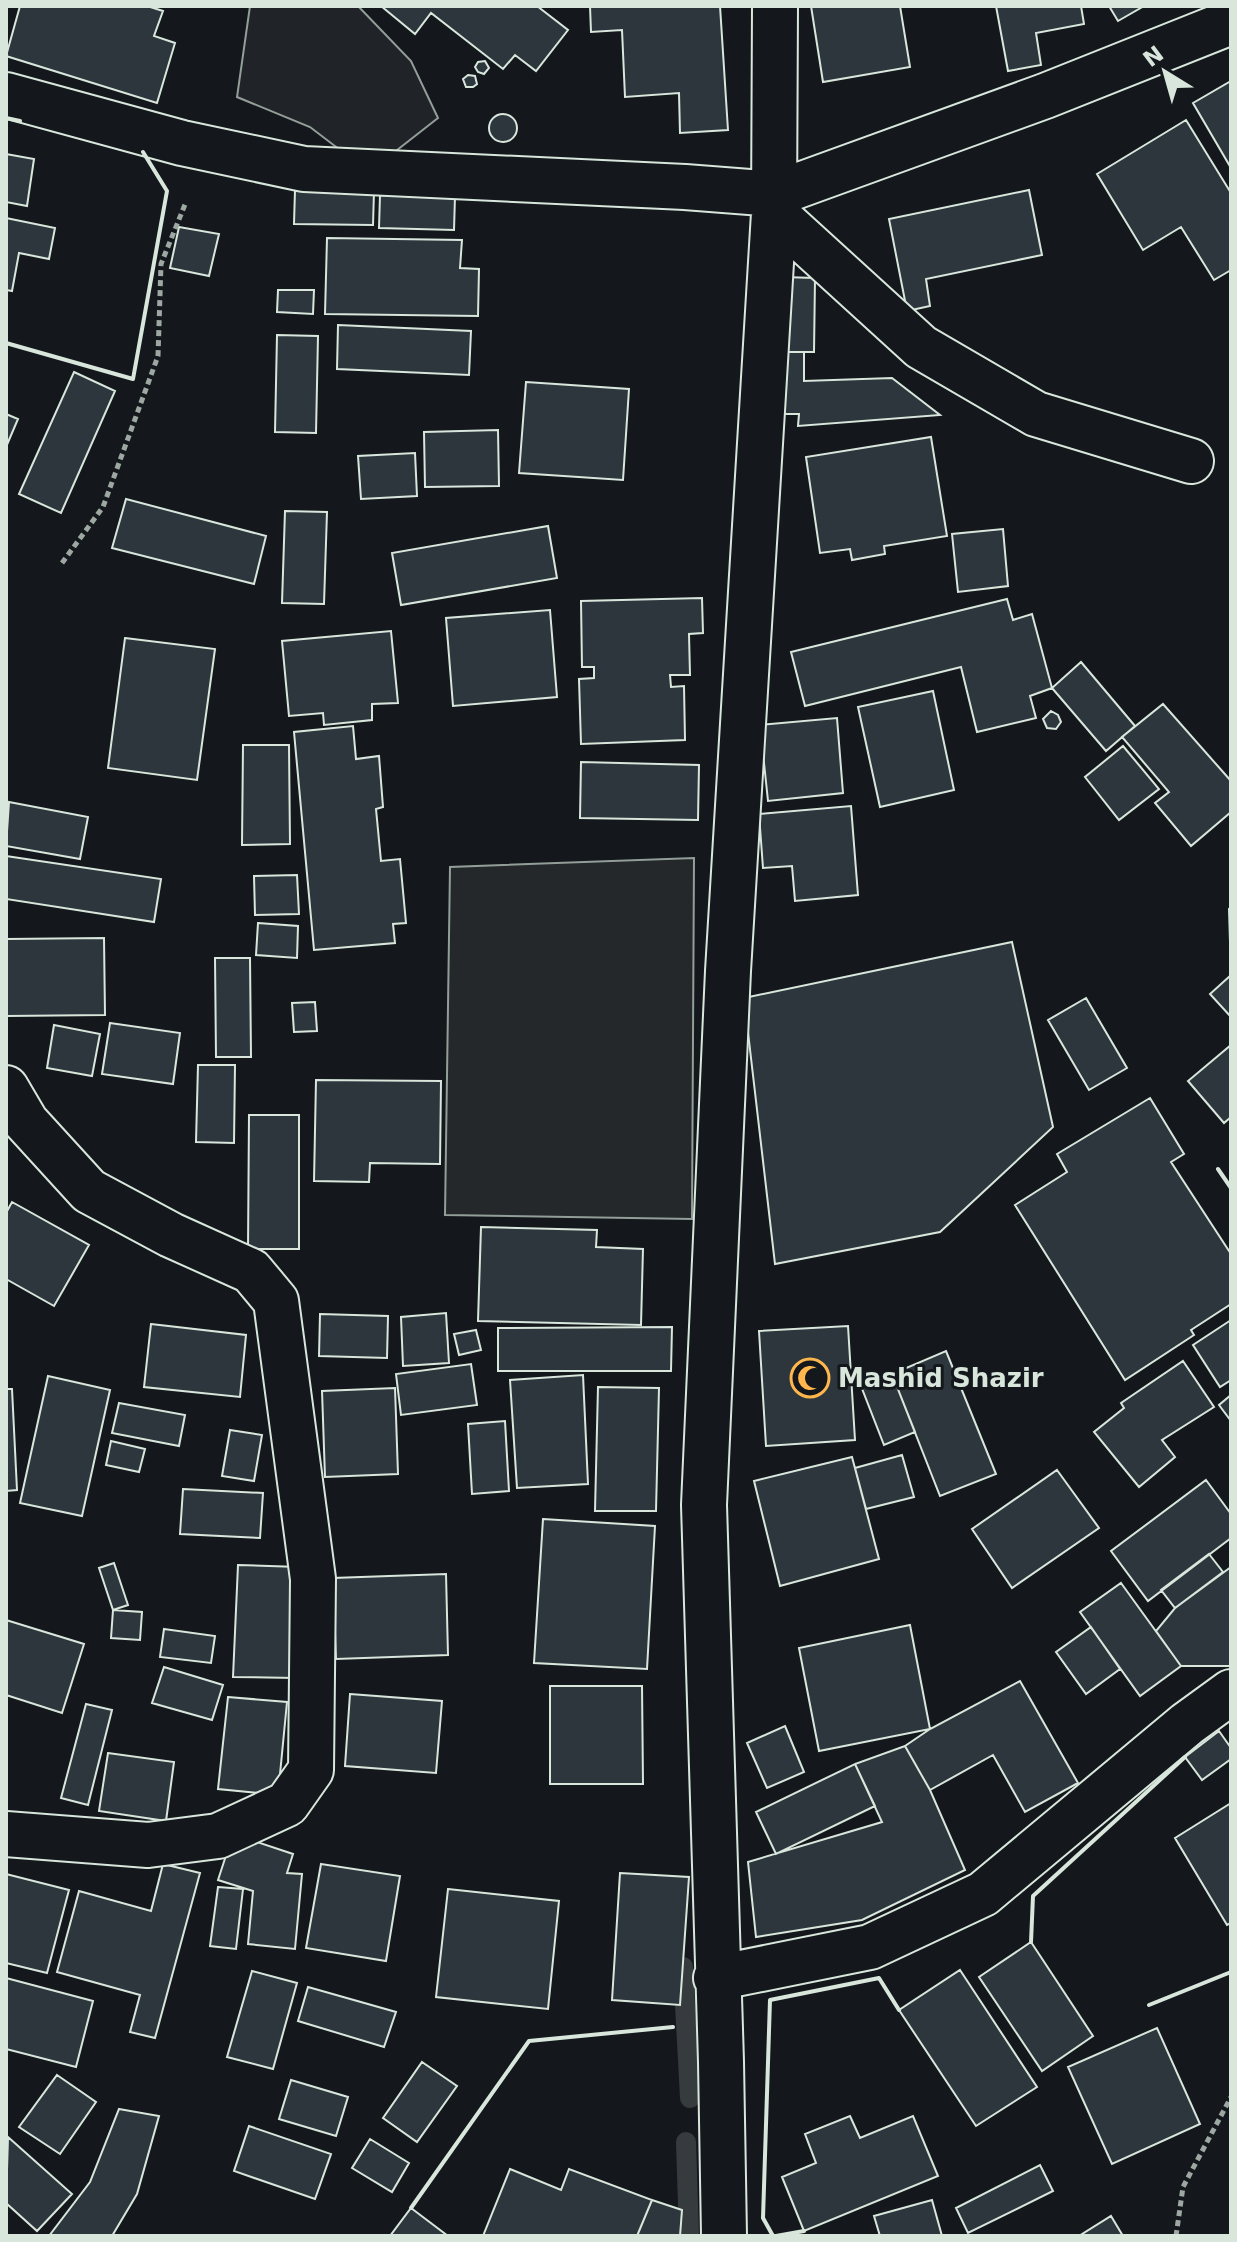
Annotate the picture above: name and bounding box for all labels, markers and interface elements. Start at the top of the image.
north arrow [1125,32,1205,112]
text: N [1138,41,1168,72]
mosque icon: Mashid Shazir [789,1357,831,1399]
place label: Mashid Shazir [838,1363,1044,1393]

